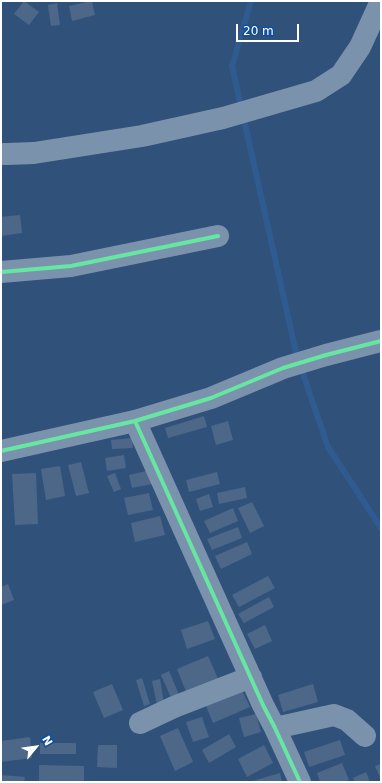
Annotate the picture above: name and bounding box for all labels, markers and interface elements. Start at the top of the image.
scale bar [238,16,301,42]
text: 20 m [243,24,274,38]
north arrow [16,727,56,767]
text: N [39,734,55,748]

